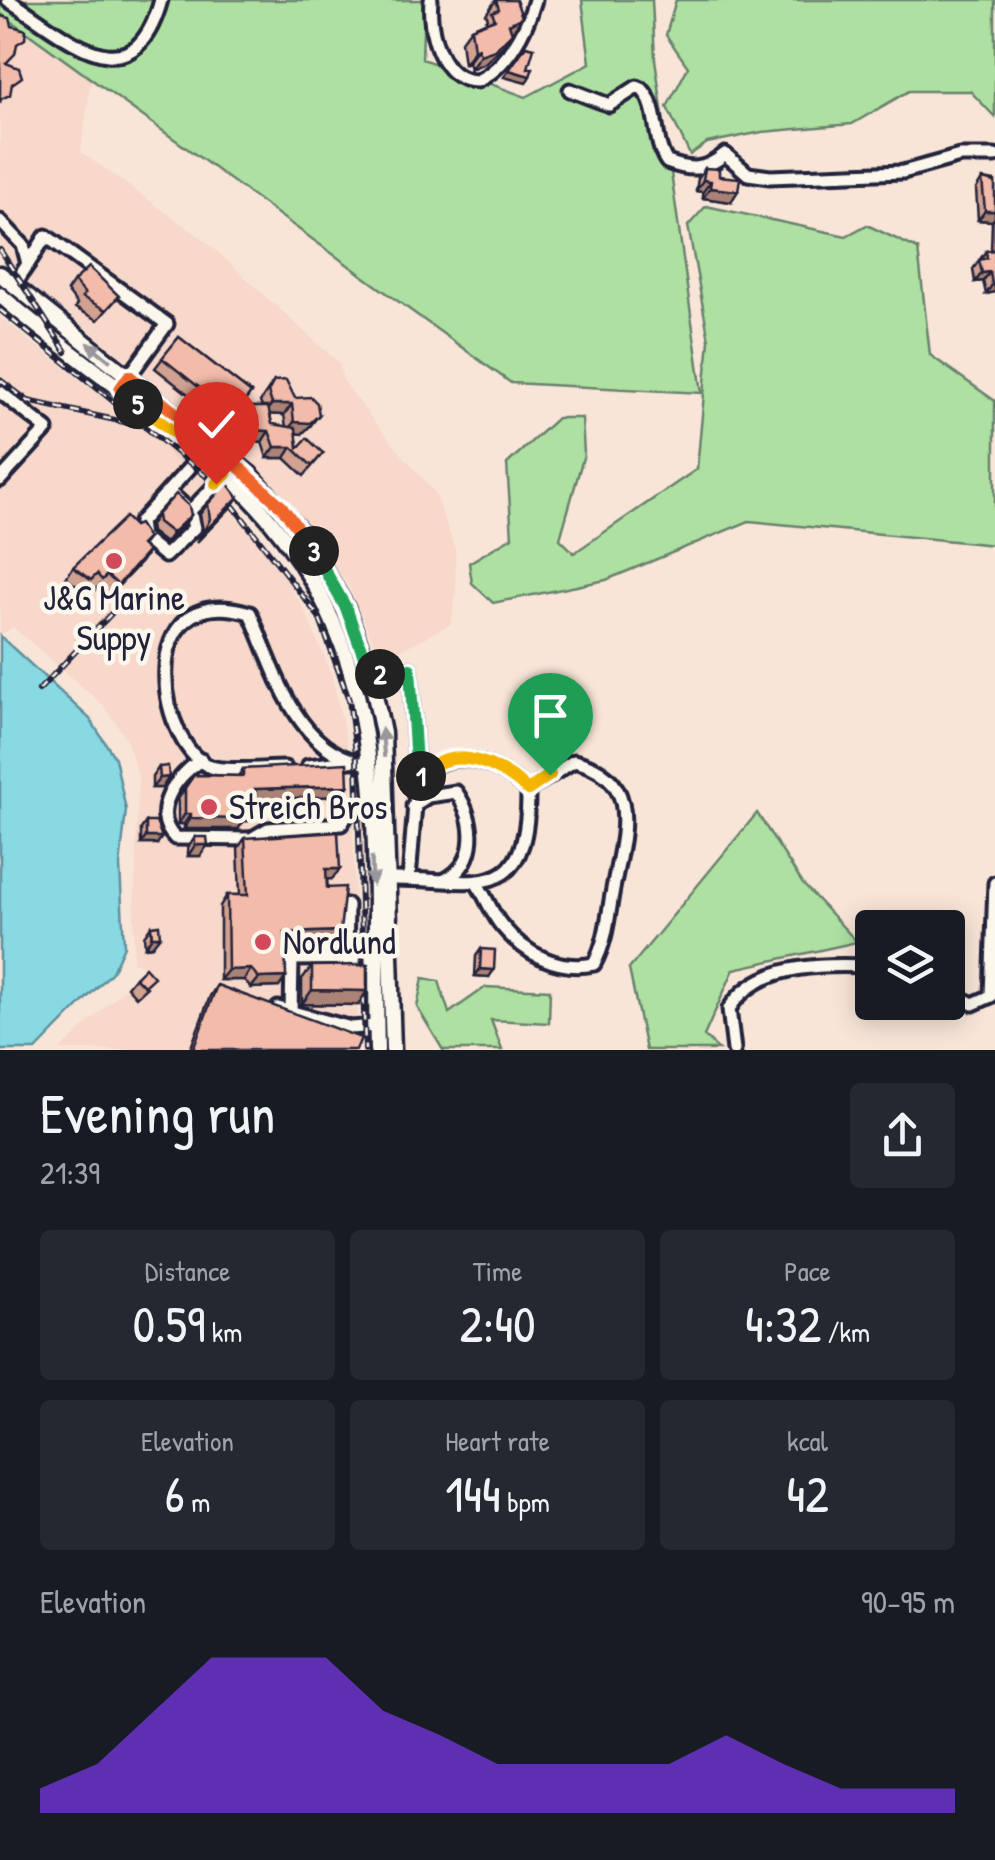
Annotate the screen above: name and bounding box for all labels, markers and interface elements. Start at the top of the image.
one-way arrow [87,342,112,363]
pin: 5 [113,379,163,429]
pin [174,382,259,485]
text: 5 [132,385,144,423]
icon: check [189,397,244,452]
pin: 3 [289,526,339,576]
text: 3 [308,532,320,570]
marker: J&G Marine Suppy [103,550,125,572]
place label: J&G Marine Suppy [43,574,185,661]
pin: 2 [355,649,405,699]
text: 2 [373,655,387,693]
pin [508,673,593,776]
icon: arrive [523,688,578,743]
one-way arrow [375,726,391,758]
pin: 1 [396,751,446,801]
text: 1 [416,757,426,795]
place label: Streich Bros [229,783,387,830]
marker: Streich Bros [198,796,220,818]
one-way arrow [365,856,381,888]
map controls [855,910,965,1020]
button: layers [855,910,965,1020]
place label: Nordlund [283,918,396,965]
marker: Nordlund [252,931,274,953]
text: Evening run [40,1076,275,1150]
button: share [850,1083,955,1188]
text: 21:39 [40,1151,100,1194]
text: Distance [145,1252,230,1290]
text: Time [473,1252,522,1290]
text: Pace [784,1252,831,1290]
text: 0.59 [133,1290,205,1358]
text: 2:40 [459,1290,536,1358]
text: 4:32 [745,1290,821,1358]
text: km [205,1313,242,1351]
text: /km [821,1313,870,1351]
text: Elevation [141,1422,234,1460]
text: Heart rate [445,1422,550,1460]
text: kcal [787,1422,828,1460]
text: 6 [165,1460,185,1528]
text: 144 [445,1460,501,1528]
text: 42 [786,1460,829,1528]
text: m [185,1483,210,1521]
text: bpm [501,1483,550,1521]
text: Elevation [40,1580,146,1623]
text: 90–95 m [861,1580,955,1623]

